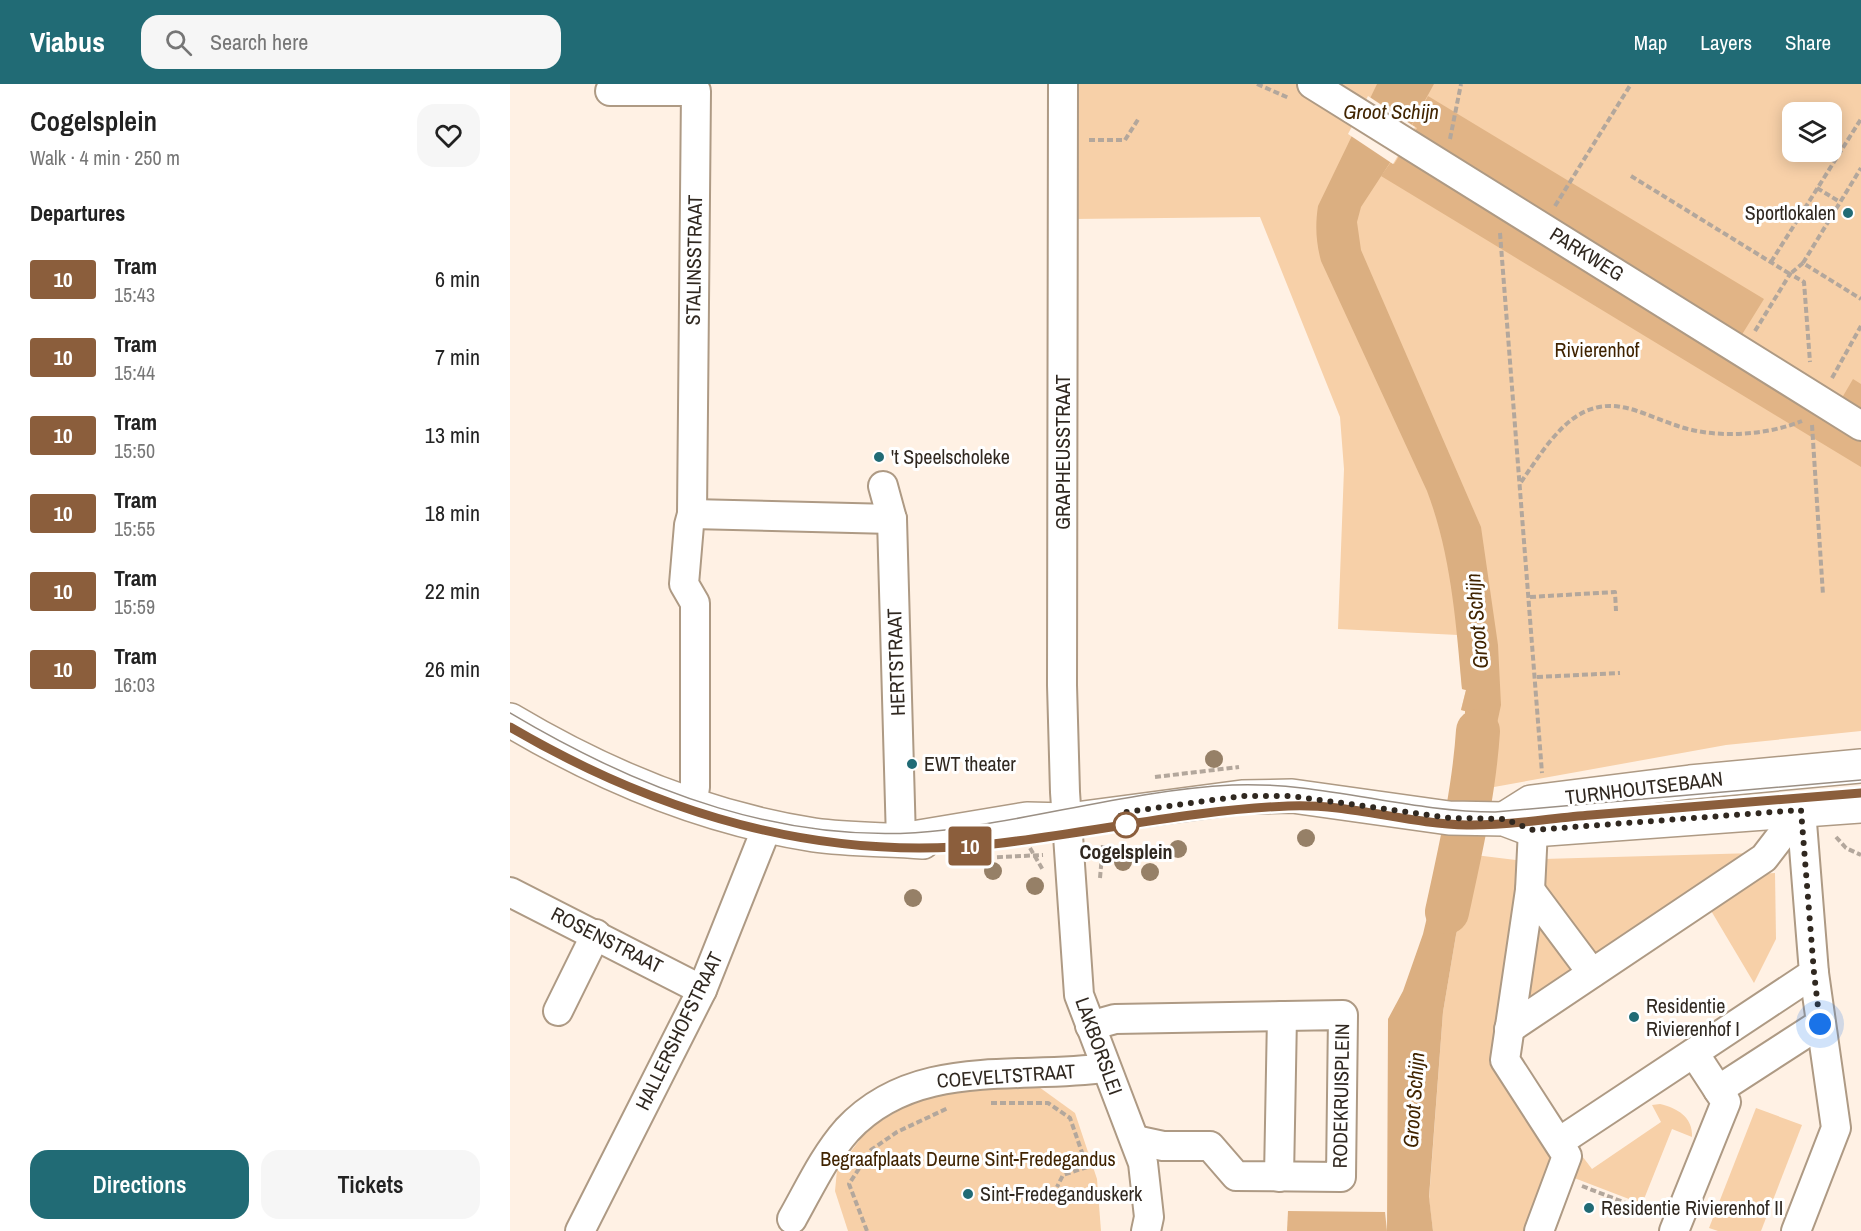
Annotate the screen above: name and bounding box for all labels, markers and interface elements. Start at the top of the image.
search box [141,15,561,69]
text: Viabus [30,23,105,61]
icon: search [162,26,195,59]
text: Search here [210,27,308,57]
text: Map [1634,28,1667,57]
text: Layers [1700,28,1752,57]
text: Share [1785,28,1831,57]
water label: Groot Schijn [1343,97,1439,126]
text: Cogelsplein [30,102,157,140]
map controls [1782,102,1842,162]
button: layers [1782,102,1842,162]
button: heart [417,104,480,167]
text: Walk · 4 min · 250 m [30,144,180,171]
street label: STALINSSTRAAT [679,194,708,326]
text: Departures [30,198,125,228]
place label: Sportlokalen [1745,199,1836,226]
marker: Sportlokalen [1841,206,1855,220]
street label: PARKWEG [1545,220,1629,287]
text: Tram [114,251,157,281]
text: 6 min [435,264,480,294]
text: 10 [53,265,73,294]
text: 15:43 [114,281,155,308]
text: Tram [114,329,157,359]
park label: Rivierenhof [1555,336,1640,363]
text: 7 min [435,342,480,372]
text: 10 [53,343,73,372]
text: 15:44 [114,359,155,386]
street label: GRAPHEUSSTRAAT [1049,374,1076,530]
text: Tram [114,407,157,437]
text: 13 min [425,420,480,450]
text: 10 [53,421,73,450]
text: 15:50 [114,437,155,464]
place label: 't Speelscholeke [891,443,1010,470]
marker: 't Speelscholeke [872,450,886,464]
text: Tram [114,485,157,515]
text: 18 min [425,498,480,528]
text: 10 [53,499,73,528]
text: 15:55 [114,515,155,542]
text: Tram [114,563,157,593]
water label: Groot Schijn [1458,572,1495,670]
text: 22 min [425,576,480,606]
text: 10 [53,577,73,606]
text: 15:59 [114,593,155,620]
street label: HERTSTRAAT [880,608,911,716]
text: Tram [114,641,157,671]
text: 26 min [425,654,480,684]
text: 10 [53,655,73,684]
text: 16:03 [114,671,155,698]
place label: EWT theater [924,750,1016,777]
marker: EWT theater [905,757,919,771]
street label: TURNHOUTSEBAAN [1564,764,1724,811]
marker: Cogelsplein [1113,812,1139,838]
line badge: 10 [943,826,997,866]
text: 10 [960,832,980,861]
place label: Cogelsplein [1080,838,1172,865]
street label: ROSENSTRAAT [547,900,668,979]
street label: HALLERSHOFSTRAAT [629,947,729,1114]
place label: Residentie Rivierenhof I [1646,992,1740,1042]
street label: LAKBORSLEI [1069,993,1130,1098]
your location [1805,1009,1835,1039]
marker: Residentie Rivierenhof I [1627,1010,1641,1024]
street label: RODEKRUISPLEIN [1326,1023,1355,1169]
water label: Groot Schijn [1396,1051,1431,1149]
street label: COEVELTSTRAAT [936,1057,1076,1094]
park label: Begraafplaats Deurne Sint-Fredegandus [820,1145,1116,1172]
button: Directions [30,1150,249,1219]
button: Tickets [261,1150,480,1219]
place label: Sint-Fredeganduskerk [980,1180,1143,1207]
marker: Sint-Fredeganduskerk [961,1187,975,1201]
place label: Residentie Rivierenhof II [1601,1194,1783,1221]
marker: Residentie Rivierenhof II [1582,1201,1596,1215]

